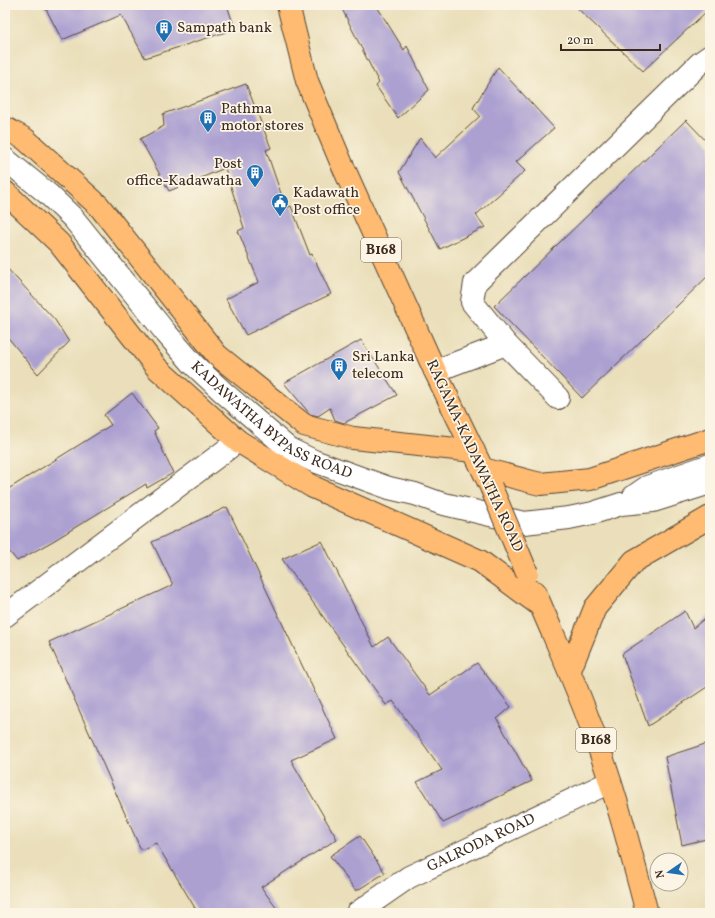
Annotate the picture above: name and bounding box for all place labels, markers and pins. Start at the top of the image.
building icon: Sampath bank [154,18,174,43]
place label: Sampath bank [177,18,272,39]
place label: Pathma motor stores [221,99,304,137]
building icon: Pathma motor stores [198,108,218,133]
place label: Post office-Kadawatha [126,154,242,192]
building icon: Post office-Kadawatha [245,163,265,188]
place label: Kadawath Post office [293,183,360,221]
public building icon: Kadawath Post office [270,192,290,217]
place label: Sri Lanka telecom [352,347,415,385]
building icon: Sri Lanka telecom [329,356,349,381]

